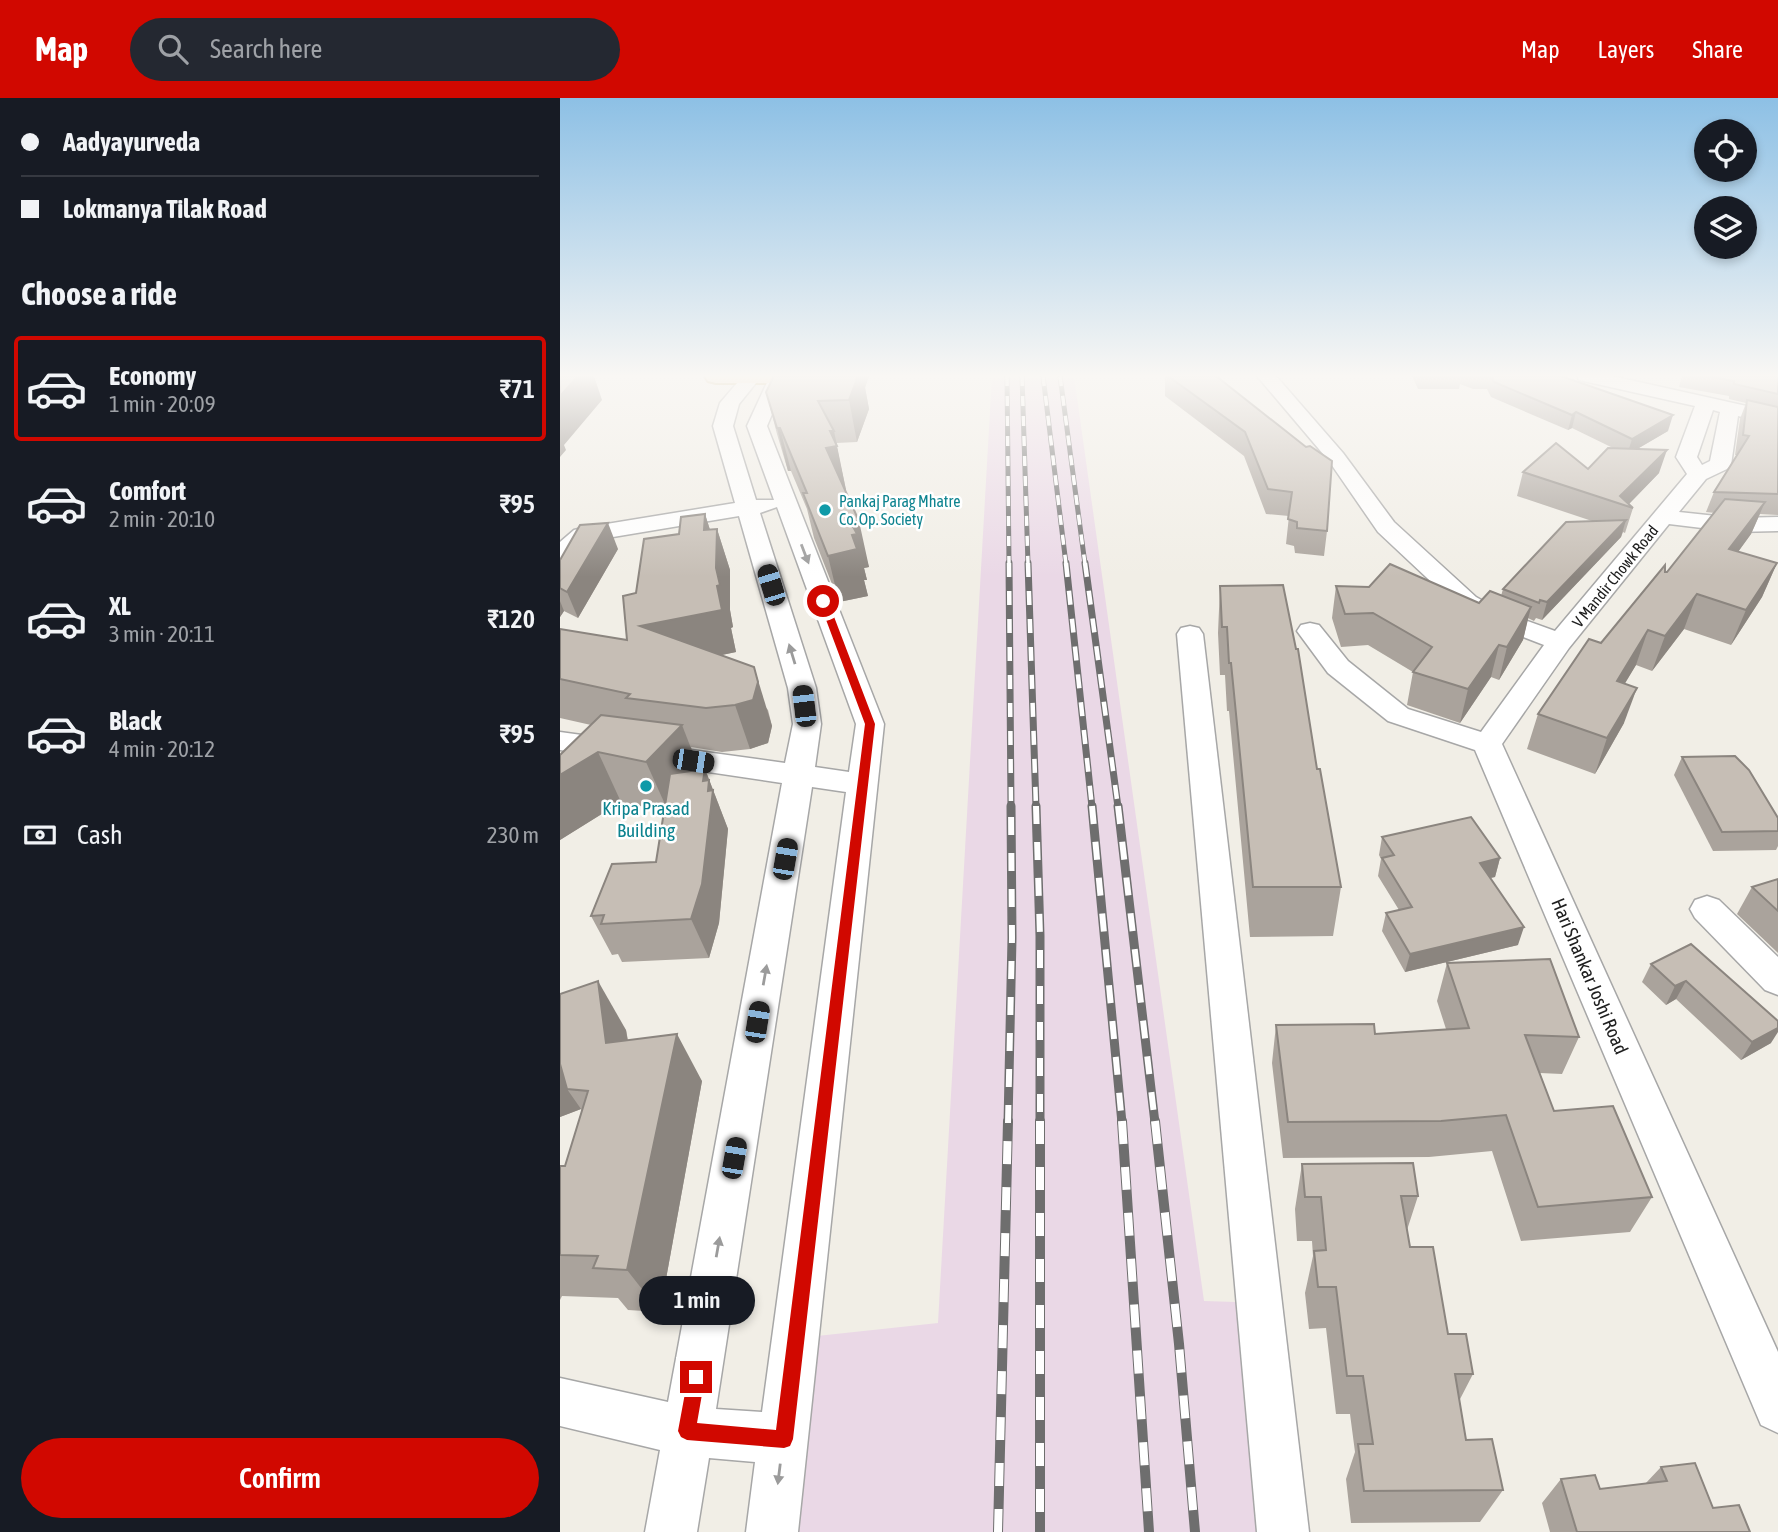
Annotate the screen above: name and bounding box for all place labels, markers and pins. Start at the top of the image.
place label: Pankaj Parag Mhatre Co. Op. Society [839,492,960,529]
marker: Pankaj Parag Mhatre Co. Op. Society [817,502,833,518]
marker: Kripa Prasad Building [638,778,654,794]
place label: Kripa Prasad Building [602,797,690,841]

